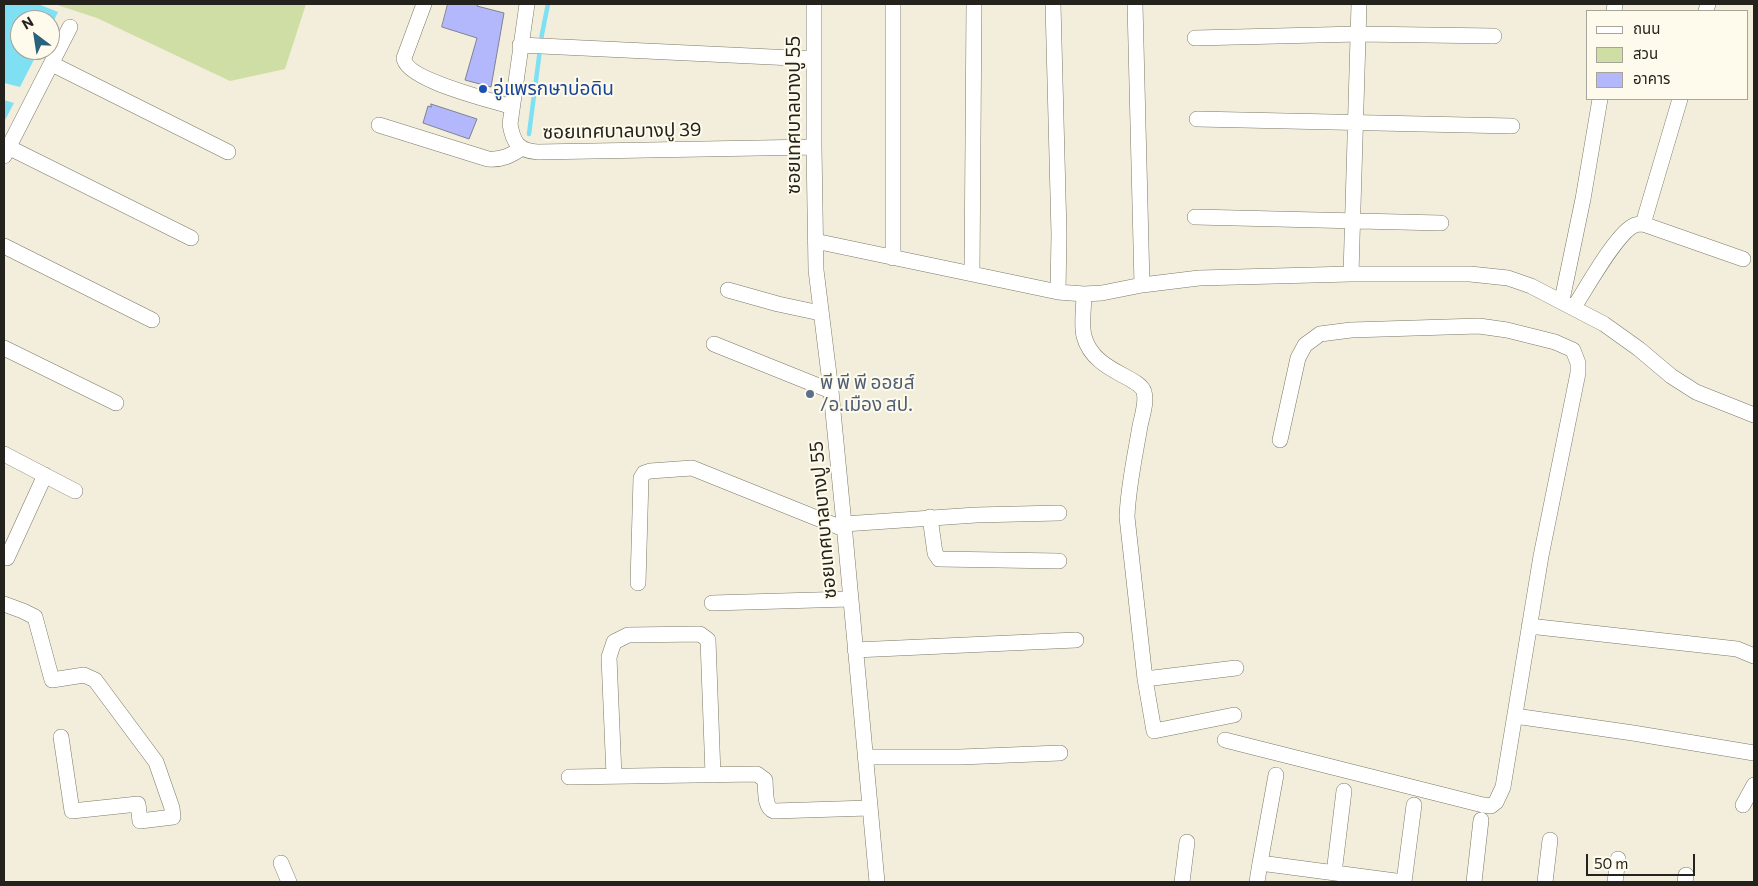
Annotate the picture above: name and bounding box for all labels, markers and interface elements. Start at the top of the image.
north arrow [10,10,60,60]
legend [1586,10,1748,100]
text: N [19,13,36,33]
text: ถนน [1633,19,1660,37]
street label: ซอยเทศบาลบางปู 55 [783,36,805,194]
text: สวน [1633,44,1658,62]
text: อาคาร [1633,69,1670,87]
place label: อู่แพรกษาบ่อดิน [493,78,614,100]
marker: อู่แพรกษาบ่อดิน [477,83,489,95]
street label: ซอยเทศบาลบางปู 39 [542,118,702,144]
place label: พี พี พี ออยส์ /อ.เมือง สป. [820,372,914,416]
marker: พี พี พี ออยส์ /อ.เมือง สป. [804,388,816,400]
street label: ซอยเทศบาลบางปู 55 [805,440,841,600]
scale bar [1588,844,1697,876]
text: 50 m [1594,854,1628,872]

